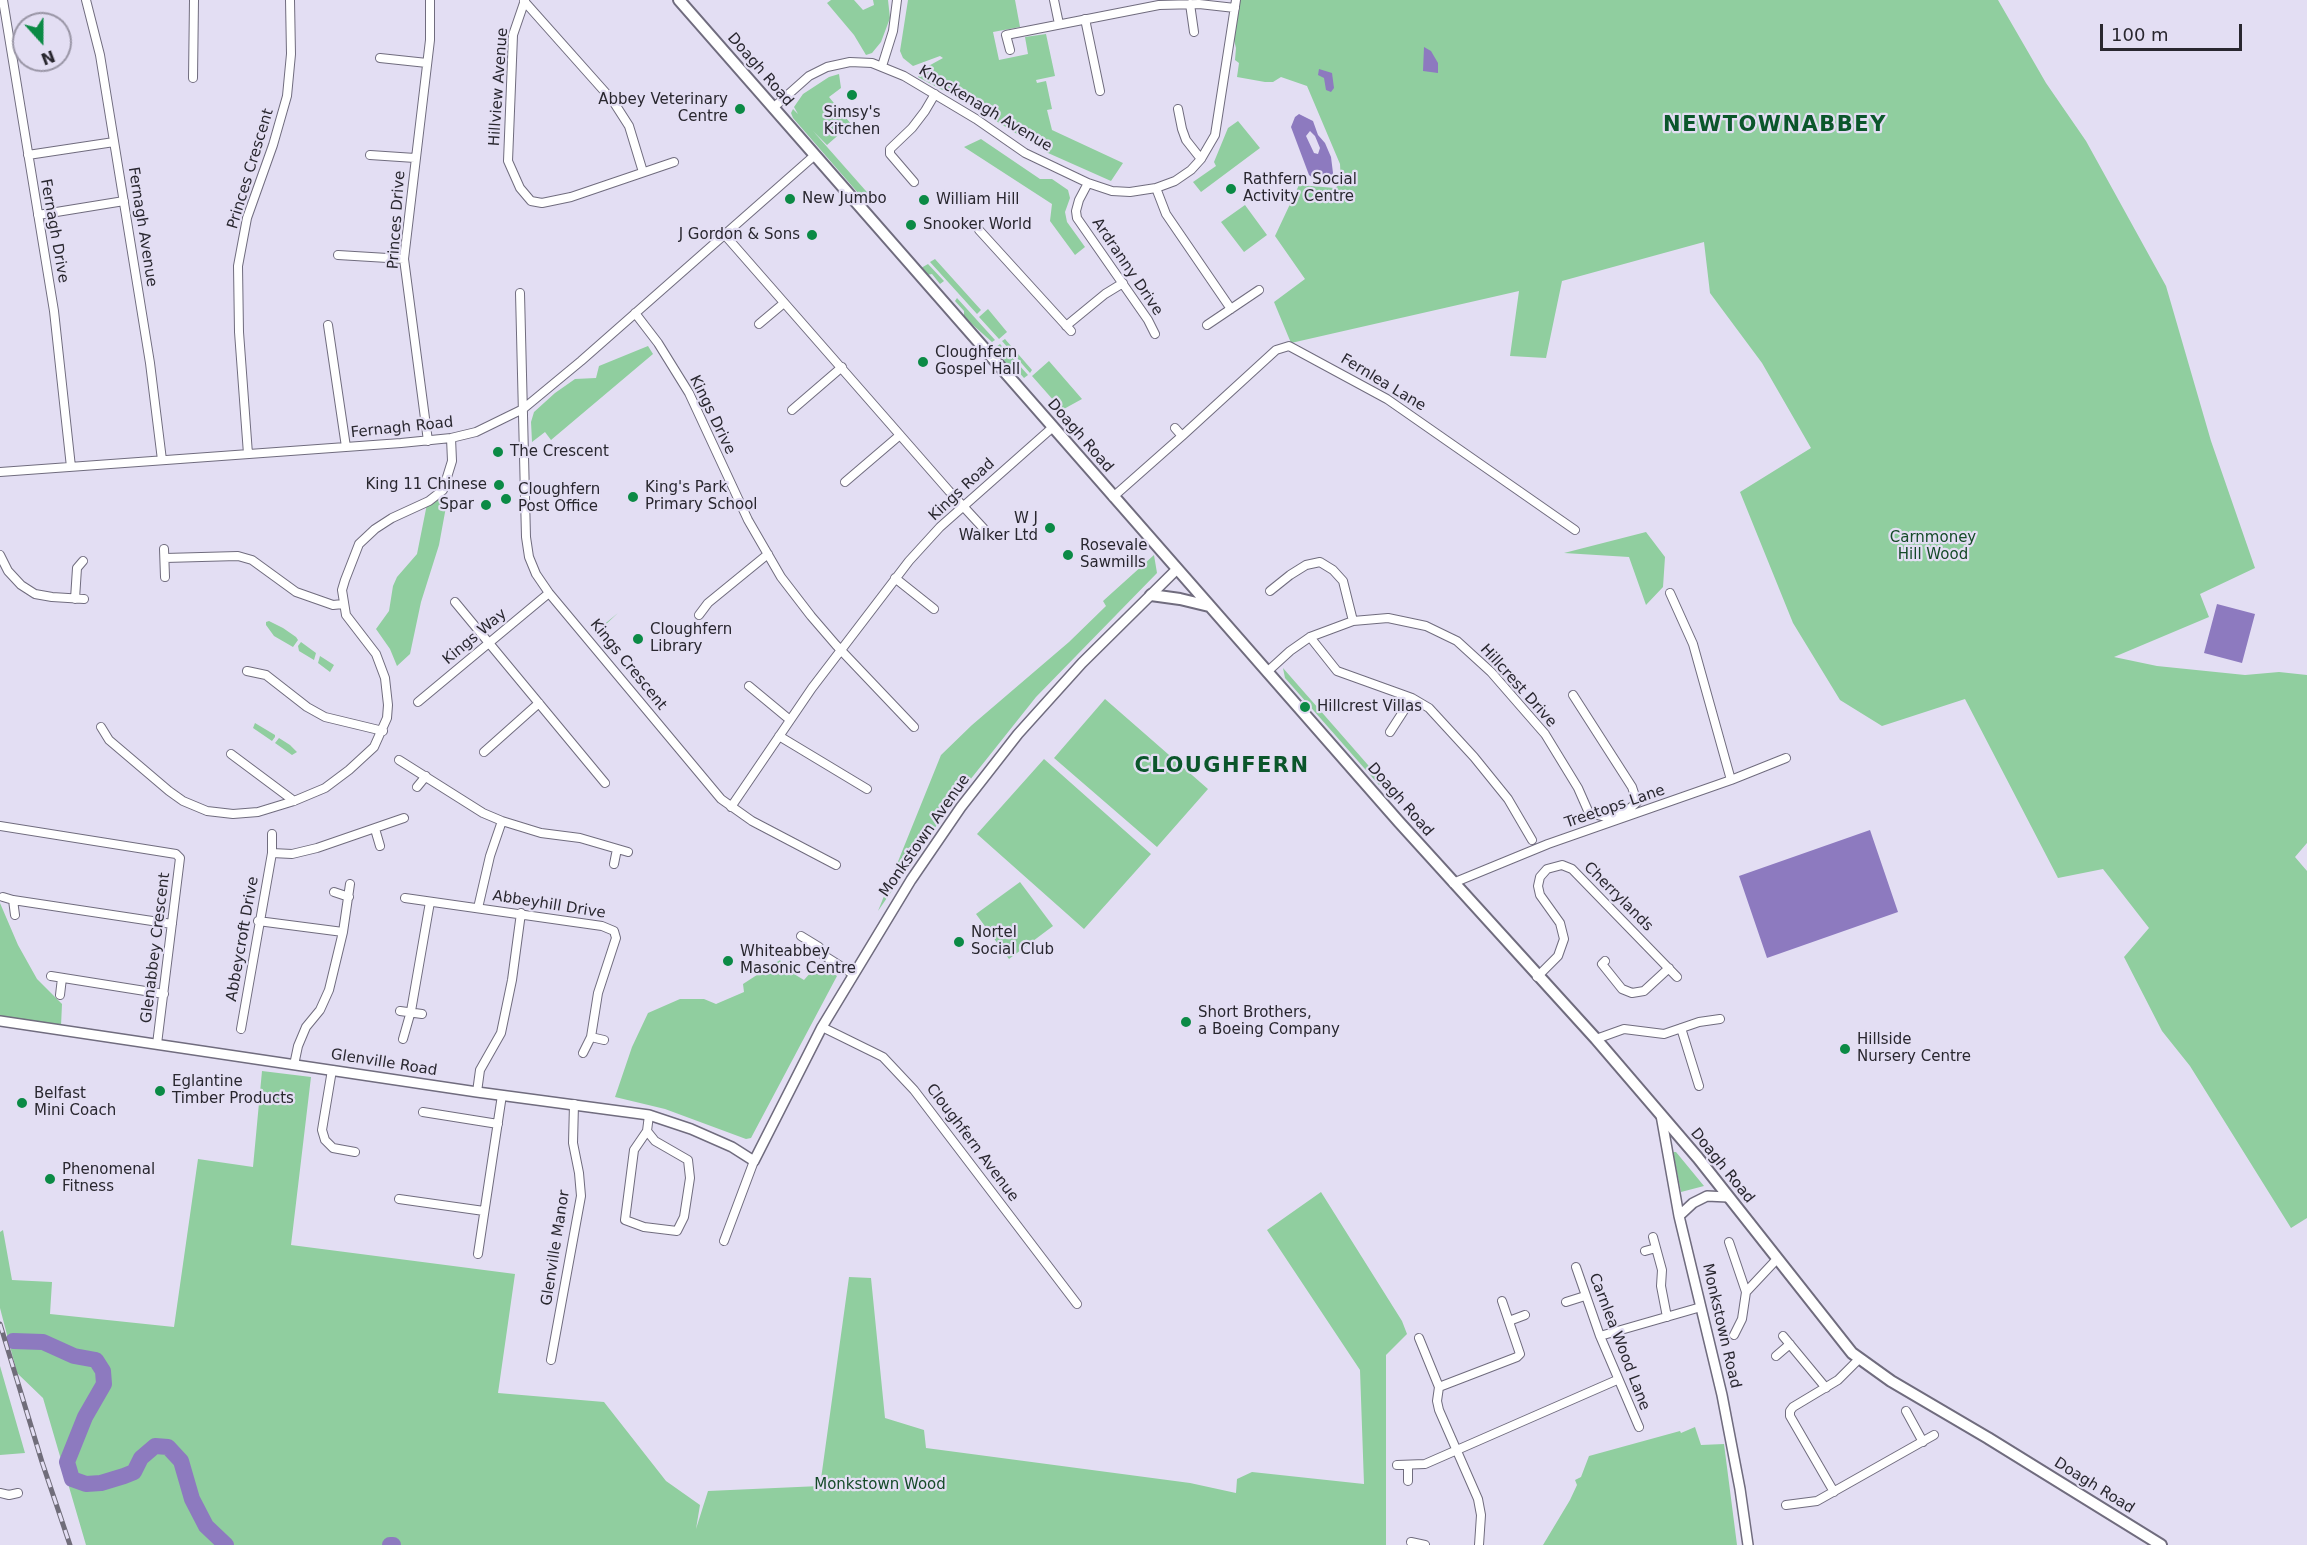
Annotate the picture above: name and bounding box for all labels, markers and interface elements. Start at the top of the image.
north arrow [12,12,72,72]
scale bar [2103,12,2246,50]
text: 100 m [2111,24,2169,45]
street label: Hillview Avenue [486,27,512,147]
street label: Doagh Road [723,30,797,110]
text: N [38,46,58,69]
street label: Knockenagh Avenue [915,62,1055,156]
marker: Simsy's Kitchen [845,88,859,102]
place label: Abbey Veterinary Centre [598,91,728,126]
marker: Abbey Veterinary Centre [733,102,747,116]
place label: Simsy's Kitchen [824,104,880,139]
street label: Princes Crescent [224,107,278,231]
district label: NEWTOWNABBEY [1663,113,1887,139]
street label: Fernagh Avenue [124,166,160,288]
street label: Princes Drive [385,170,409,270]
place label: Rathfern Social Activity Centre [1243,171,1357,206]
street label: Fernagh Drive [36,178,72,284]
marker: Rathfern Social Activity Centre [1224,182,1238,196]
place label: New Jumbo [802,190,887,208]
place label: William Hill [936,191,1020,209]
marker: New Jumbo [783,192,797,206]
marker: William Hill [917,193,931,207]
street label: Ardranny Drive [1088,215,1166,319]
place label: Snooker World [923,216,1032,234]
marker: Snooker World [904,218,918,232]
place label: J Gordon & Sons [679,226,800,244]
marker: J Gordon & Sons [805,228,819,242]
place label: Cloughfern Gospel Hall [935,344,1020,379]
street label: Fernlea Lane [1337,351,1429,415]
marker: Cloughfern Gospel Hall [916,355,930,369]
street label: Kings Drive [685,373,739,457]
street label: Doagh Road [1043,396,1117,476]
street label: Fernagh Road [350,414,454,442]
place label: The Crescent [510,443,609,461]
marker: The Crescent [491,445,505,459]
street label: Kings Road [925,455,999,525]
place label: King 11 Chinese [365,476,487,494]
marker: King 11 Chinese [492,478,506,492]
place label: King's Park Primary School [645,479,758,514]
place label: Cloughfern Post Office [518,481,600,516]
marker: King's Park Primary School [626,490,640,504]
marker: Cloughfern Post Office [499,492,513,506]
place label: Spar [440,496,474,514]
marker: Spar [479,498,493,512]
place label: W J Walker Ltd [959,510,1038,545]
marker: W J Walker Ltd [1043,521,1057,535]
park label: Carnmoney Hill Wood [1890,529,1976,564]
place label: Rosevale Sawmills [1080,537,1147,572]
marker: Rosevale Sawmills [1061,548,1075,562]
street label: Kings Way [440,605,510,669]
street label: Kings Crescent [586,616,670,714]
place label: Cloughfern Library [650,621,732,656]
marker: Cloughfern Library [631,632,645,646]
street label: Hillcrest Drive [1476,641,1560,731]
place label: Hillcrest Villas [1317,698,1422,716]
marker: Hillcrest Villas [1298,700,1312,714]
district label: CLOUGHFERN [1134,754,1310,780]
street label: Doagh Road [1363,760,1437,840]
street label: Monkstown Avenue [876,771,974,901]
street label: Treetops Lane [1563,781,1667,833]
street label: Cherrylands [1580,859,1656,935]
street label: Glenabbey Crescent [138,872,174,1024]
street label: Abbeycroft Drive [223,875,263,1003]
street label: Abbeyhill Drive [491,887,607,923]
place label: Nortel Social Club [971,924,1054,959]
marker: Nortel Social Club [952,935,966,949]
place label: Whiteabbey Masonic Centre [740,943,856,978]
marker: Whiteabbey Masonic Centre [721,954,735,968]
place label: Short Brothers, a Boeing Company [1198,1004,1340,1039]
marker: Short Brothers, a Boeing Company [1179,1015,1193,1029]
place label: Hillside Nursery Centre [1857,1031,1971,1066]
marker: Hillside Nursery Centre [1838,1042,1852,1056]
street label: Glenville Road [329,1046,439,1080]
place label: Eglantine Timber Products [172,1073,294,1108]
street label: Cloughfern Avenue [922,1081,1022,1205]
marker: Eglantine Timber Products [153,1084,167,1098]
place label: Belfast Mini Coach [34,1085,116,1120]
marker: Belfast Mini Coach [15,1096,29,1110]
street label: Doagh Road [1686,1125,1758,1207]
place label: Phenomenal Fitness [62,1161,155,1196]
marker: Phenomenal Fitness [43,1172,57,1186]
street label: Glenville Manor [538,1189,574,1307]
street label: Monkstown Road [1698,1262,1744,1390]
street label: Carnlea Wood Lane [1585,1271,1653,1413]
street label: Doagh Road [2050,1454,2138,1518]
park label: Monkstown Wood [814,1476,946,1494]

